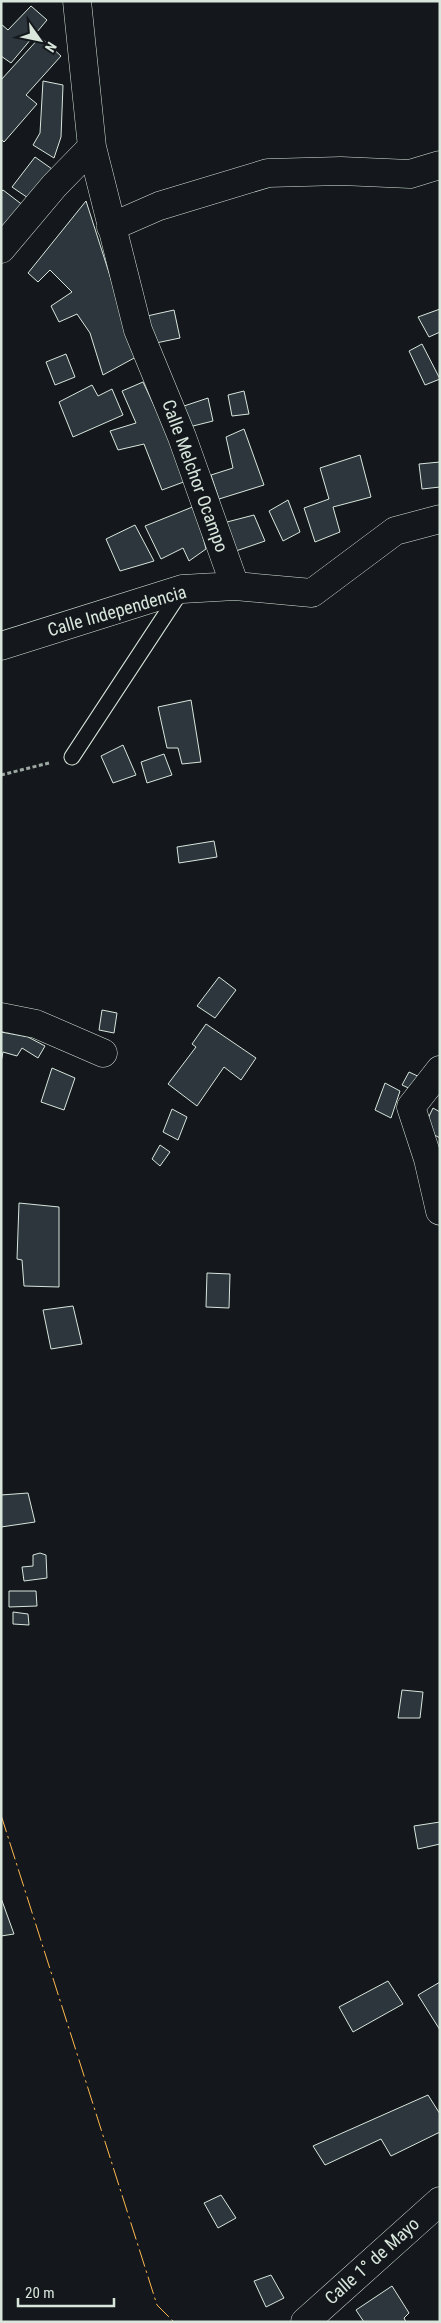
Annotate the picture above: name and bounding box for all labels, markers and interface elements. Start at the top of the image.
north arrow [15,15,65,65]
text: N [42,39,60,55]
street label: Calle Melchor Ocampo [158,397,233,555]
street label: Calle Independencia [45,581,189,640]
street label: Calle 1° de Mayo [320,2213,423,2308]
scale bar [18,2276,114,2308]
text: 20 m [25,2284,55,2302]

